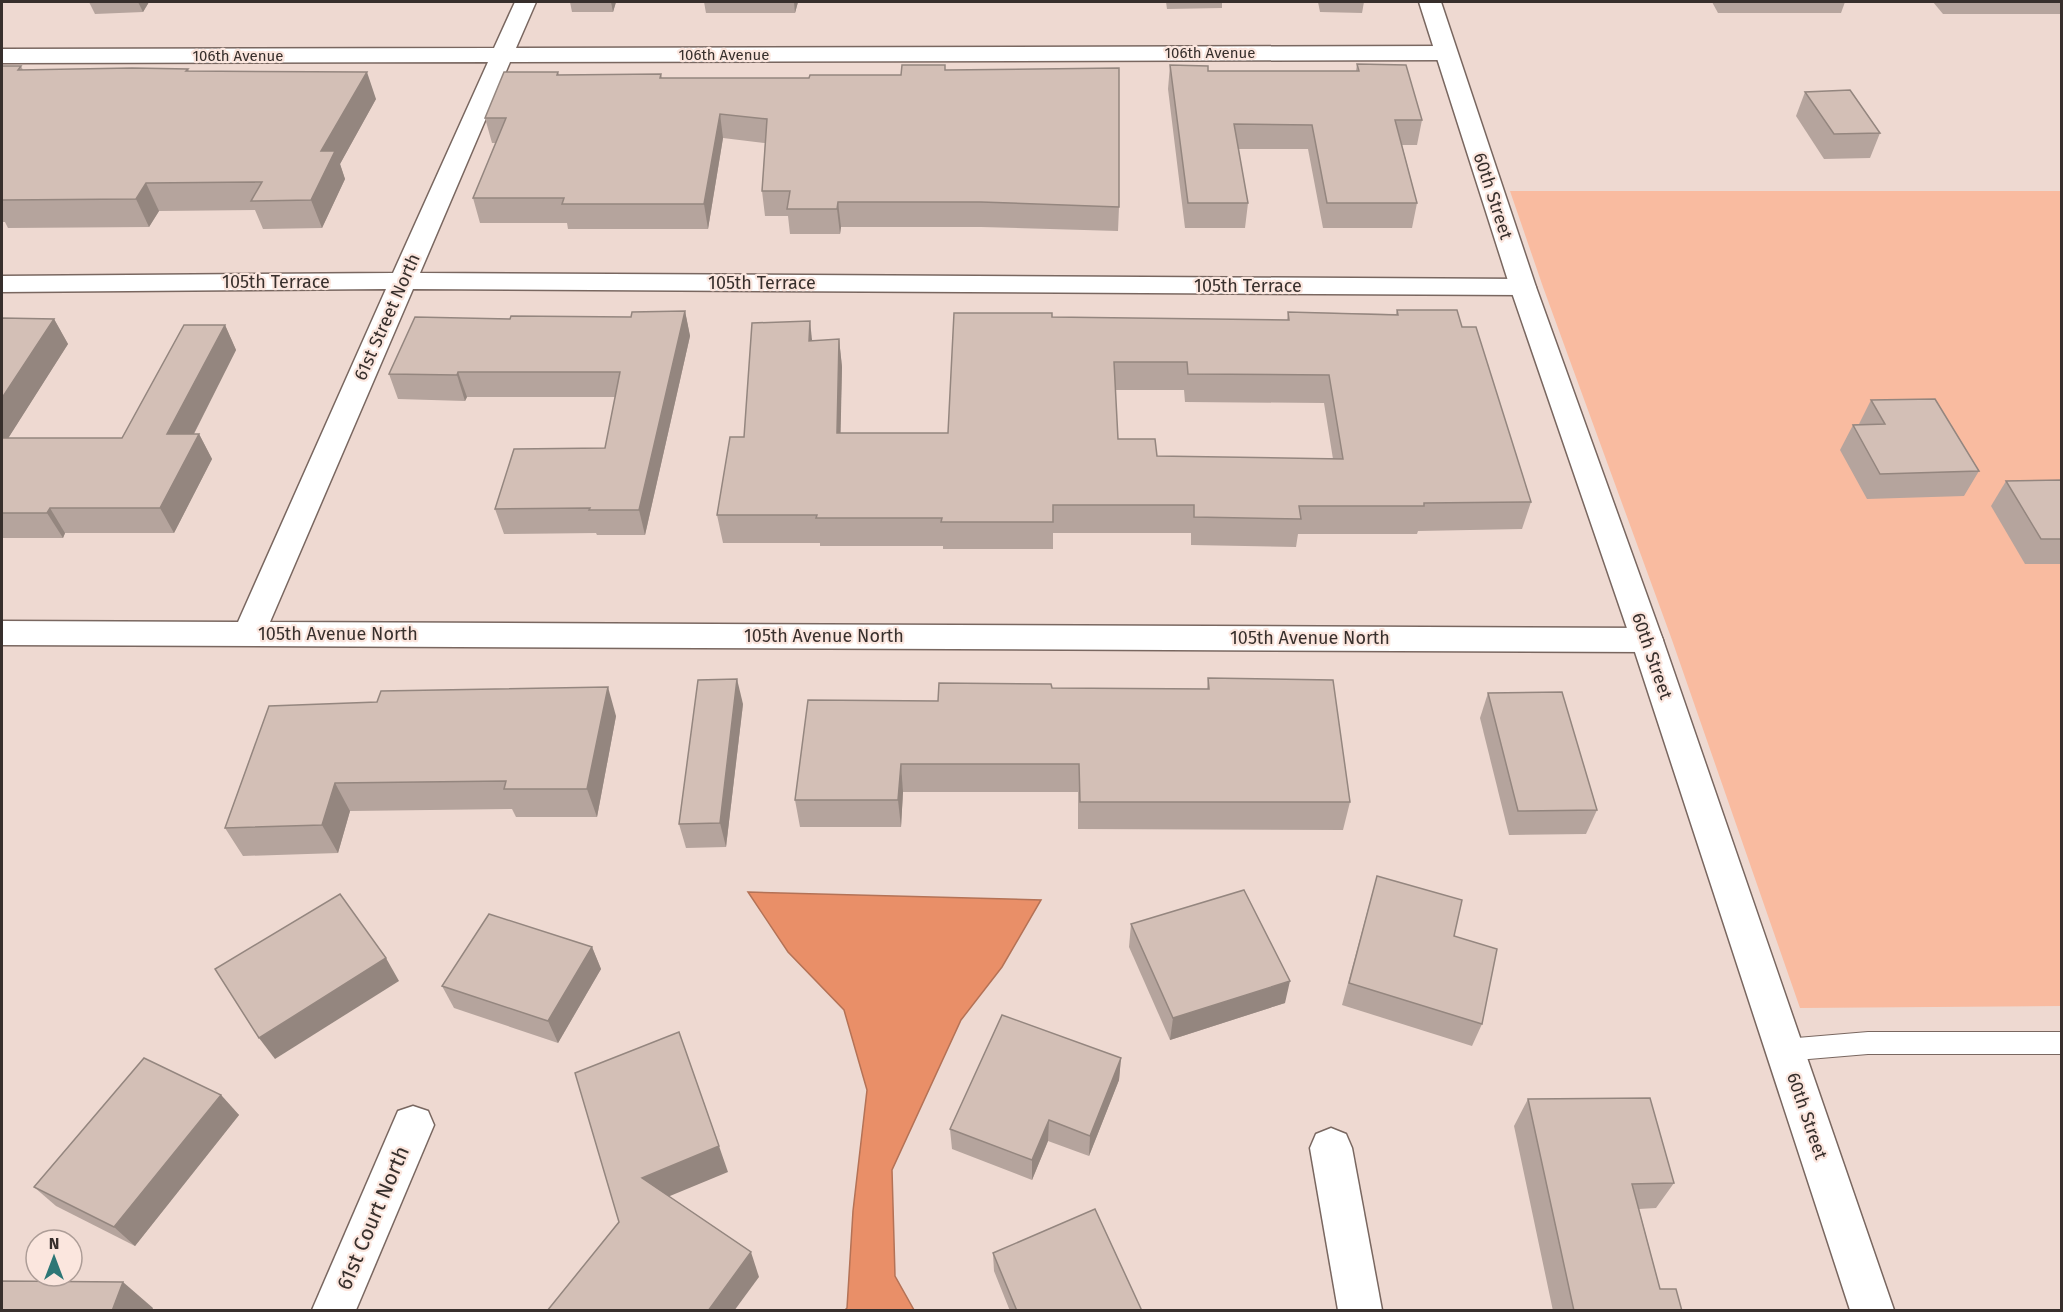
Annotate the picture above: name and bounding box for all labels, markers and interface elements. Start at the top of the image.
street label: 106th Avenue [1165,44,1255,62]
street label: 106th Avenue [679,46,769,64]
street label: 106th Avenue [193,47,283,65]
street label: 60th Street [1469,150,1518,243]
street label: 61st Street North [349,250,425,384]
street label: 105th Terrace [222,271,330,293]
street label: 105th Terrace [708,272,816,294]
street label: 105th Terrace [1194,275,1302,297]
street label: 60th Street [1627,610,1677,703]
street label: 105th Avenue North [258,623,418,645]
street label: 105th Avenue North [744,625,904,647]
street label: 105th Avenue North [1230,627,1390,649]
street label: 60th Street [1782,1070,1832,1163]
street label: 61st Court North [331,1142,415,1294]
north arrow [24,1228,84,1288]
text: N [49,1234,59,1253]

